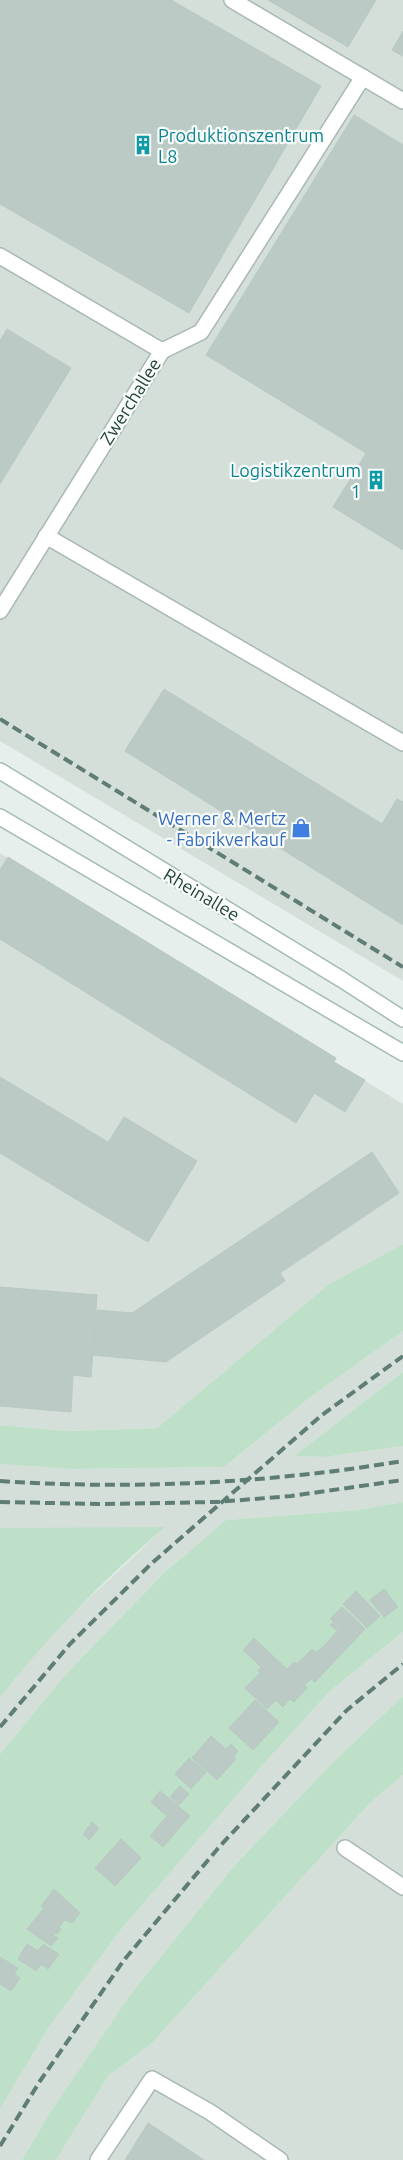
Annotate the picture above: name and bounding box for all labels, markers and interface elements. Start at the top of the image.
place label: Produktionszentrum L8 [158,125,324,166]
building icon: Produktionszentrum L8 [132,134,154,156]
street label: Zwerchallee [96,354,164,448]
place label: Logistikzentrum 1 [230,460,361,501]
building icon: Logistikzentrum 1 [365,469,387,491]
place label: Werner & Mertz - Fabrikverkauf [158,808,286,849]
shop icon: Werner & Mertz - Fabrikverkauf [290,817,312,839]
street label: Rheinallee [161,864,243,924]

